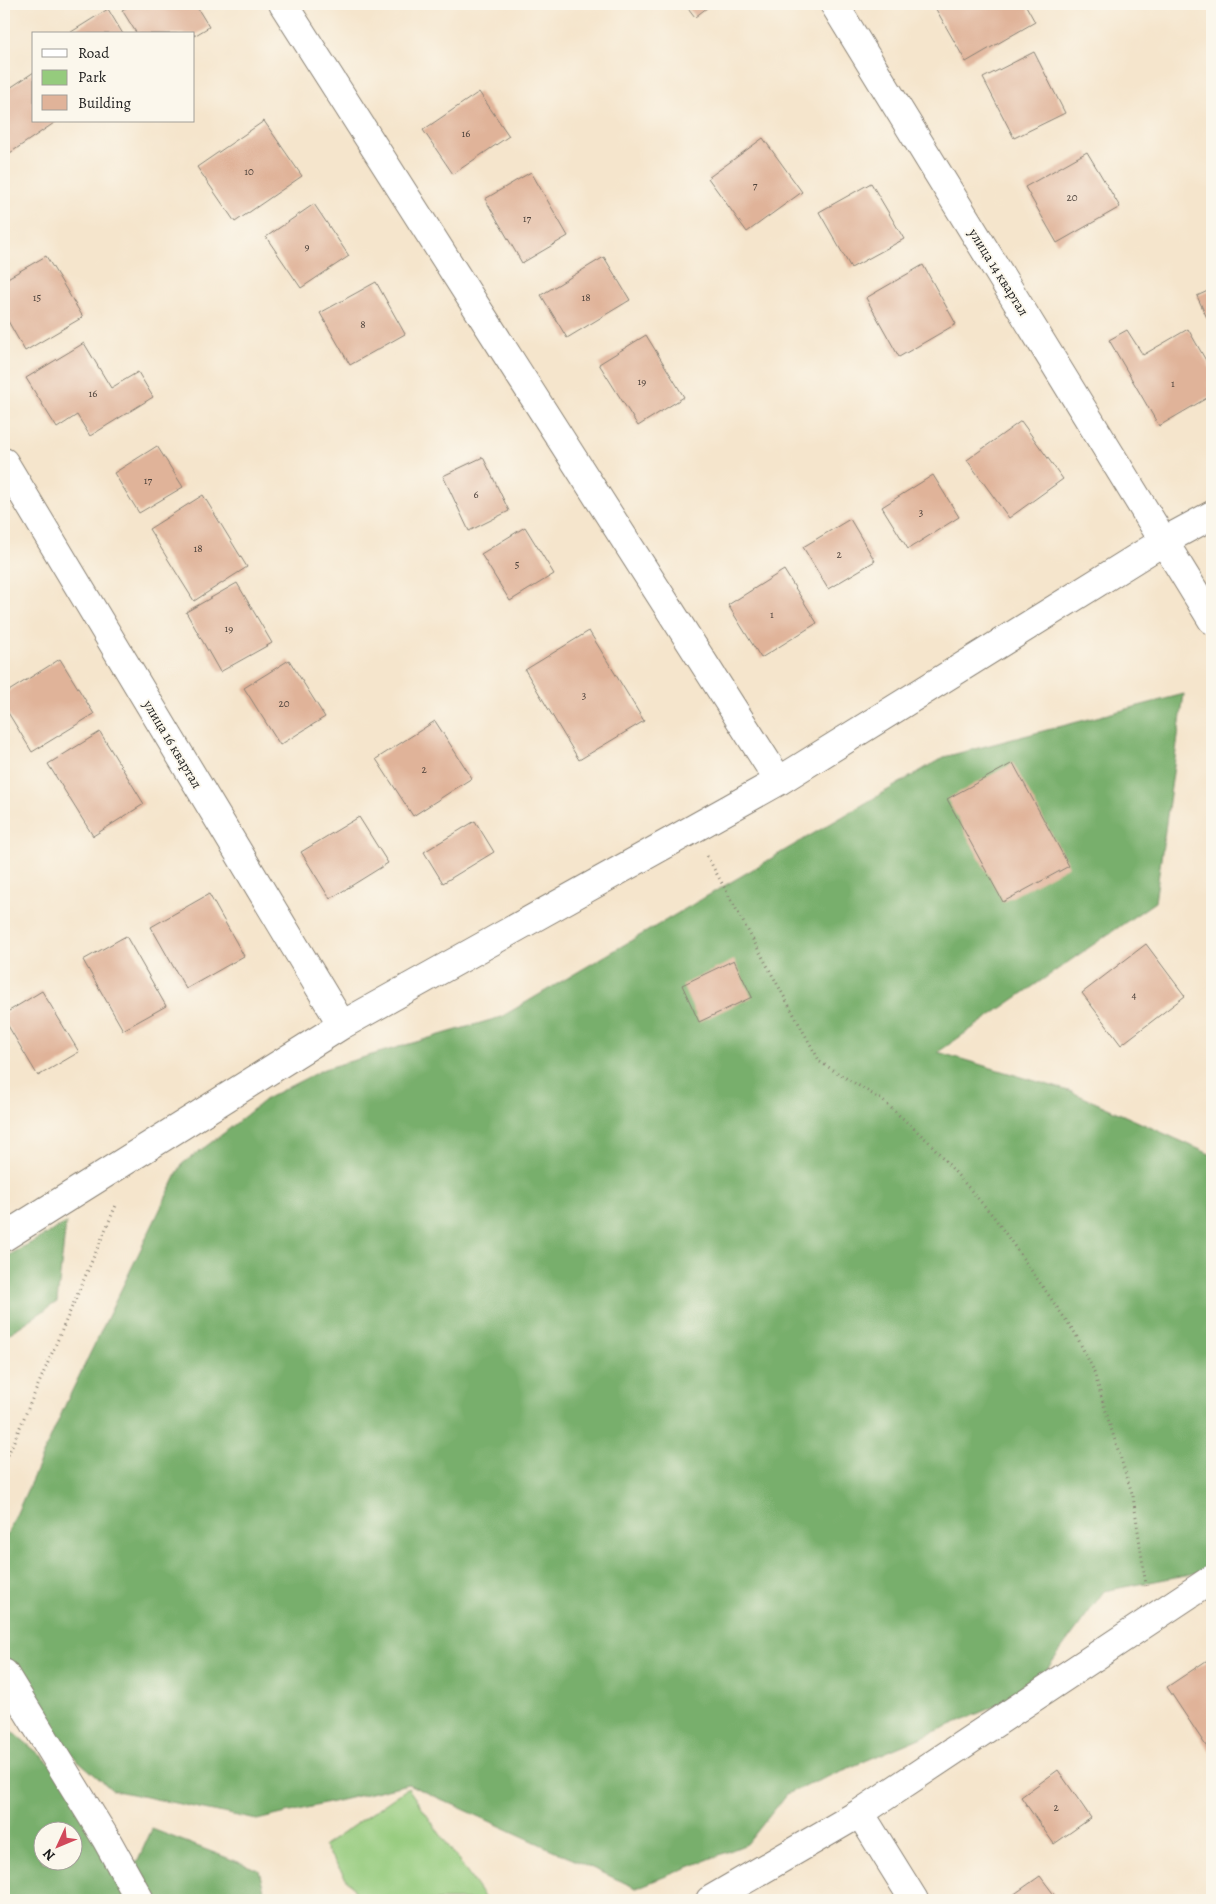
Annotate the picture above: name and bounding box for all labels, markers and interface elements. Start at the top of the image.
legend [32,32,195,122]
text: Road [78,43,110,63]
text: Park [78,67,107,87]
text: Building [78,93,131,113]
house number: 16 [462,126,470,141]
house number: 10 [244,164,254,179]
house number: 7 [753,178,758,193]
house number: 20 [1066,190,1078,205]
house number: 17 [523,211,532,226]
street label: улица 14 квартал [964,224,1033,320]
house number: 9 [304,239,310,254]
house number: 15 [33,290,42,305]
house number: 18 [581,290,591,305]
house number: 8 [360,317,366,332]
house number: 19 [638,374,646,389]
house number: 1 [1171,376,1175,391]
house number: 16 [89,386,97,401]
house number: 17 [144,473,153,488]
house number: 6 [473,487,479,502]
house number: 3 [919,505,923,520]
house number: 18 [193,541,203,556]
house number: 2 [836,547,842,562]
house number: 5 [515,557,520,572]
house number: 1 [770,607,774,622]
house number: 19 [225,621,233,636]
house number: 3 [582,688,586,703]
street label: улица 16 квартал [138,696,206,792]
house number: 20 [278,696,290,711]
house number: 2 [421,762,427,777]
house number: 4 [1132,988,1137,1003]
house number: 2 [1053,1800,1059,1815]
north arrow [32,1822,82,1872]
text: N [39,1844,59,1865]

